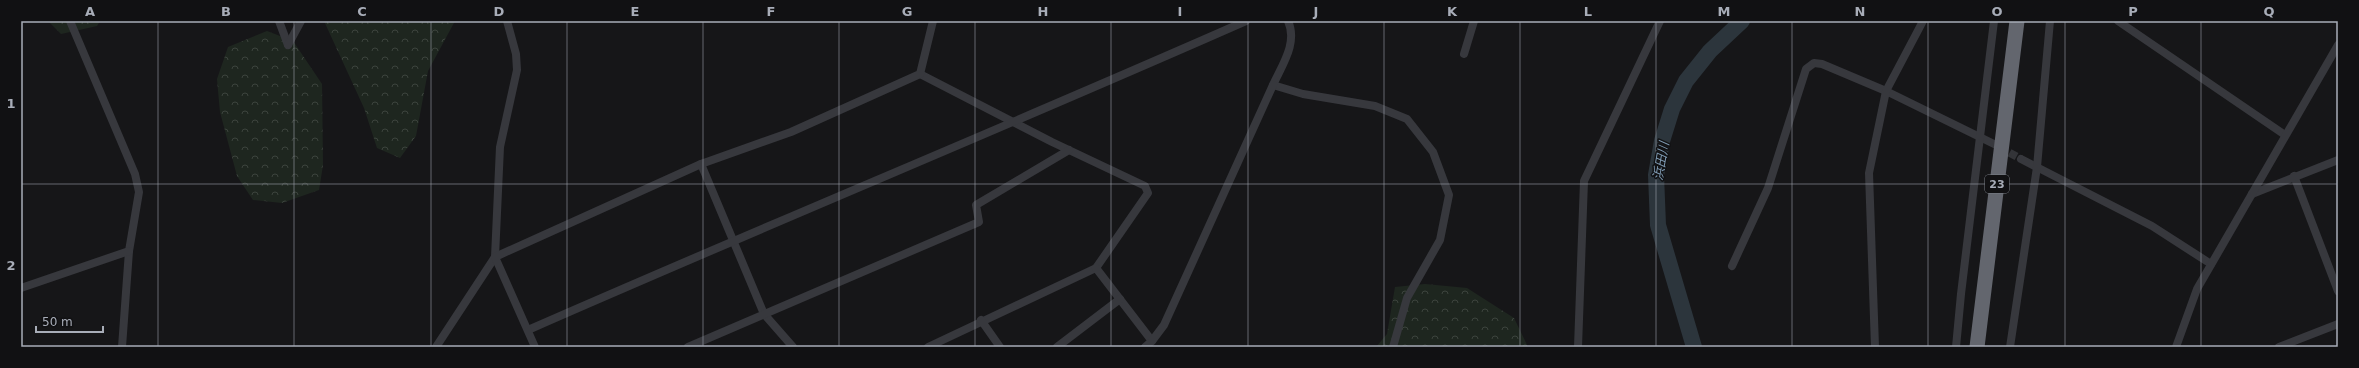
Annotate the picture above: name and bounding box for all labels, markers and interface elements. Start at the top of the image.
text: A [85,4,95,19]
text: B [221,4,231,19]
text: C [357,4,367,19]
text: D [494,4,505,19]
text: E [631,4,639,19]
text: F [767,4,775,19]
text: G [902,4,912,19]
text: H [1038,4,1048,19]
text: I [1178,4,1182,19]
text: J [1313,4,1318,19]
text: K [1447,4,1458,19]
text: L [1584,4,1592,19]
text: M [1718,4,1730,19]
text: N [1855,4,1865,19]
text: O [1991,4,2003,19]
text: P [2128,4,2138,19]
text: Q [2263,4,2275,19]
text: 1 [6,96,16,111]
water label: 浜田川 [1650,139,1672,182]
road number: 23 [1985,175,2009,193]
text: 2 [6,258,16,273]
scale bar [36,308,103,334]
text: 50 m [42,315,73,329]

